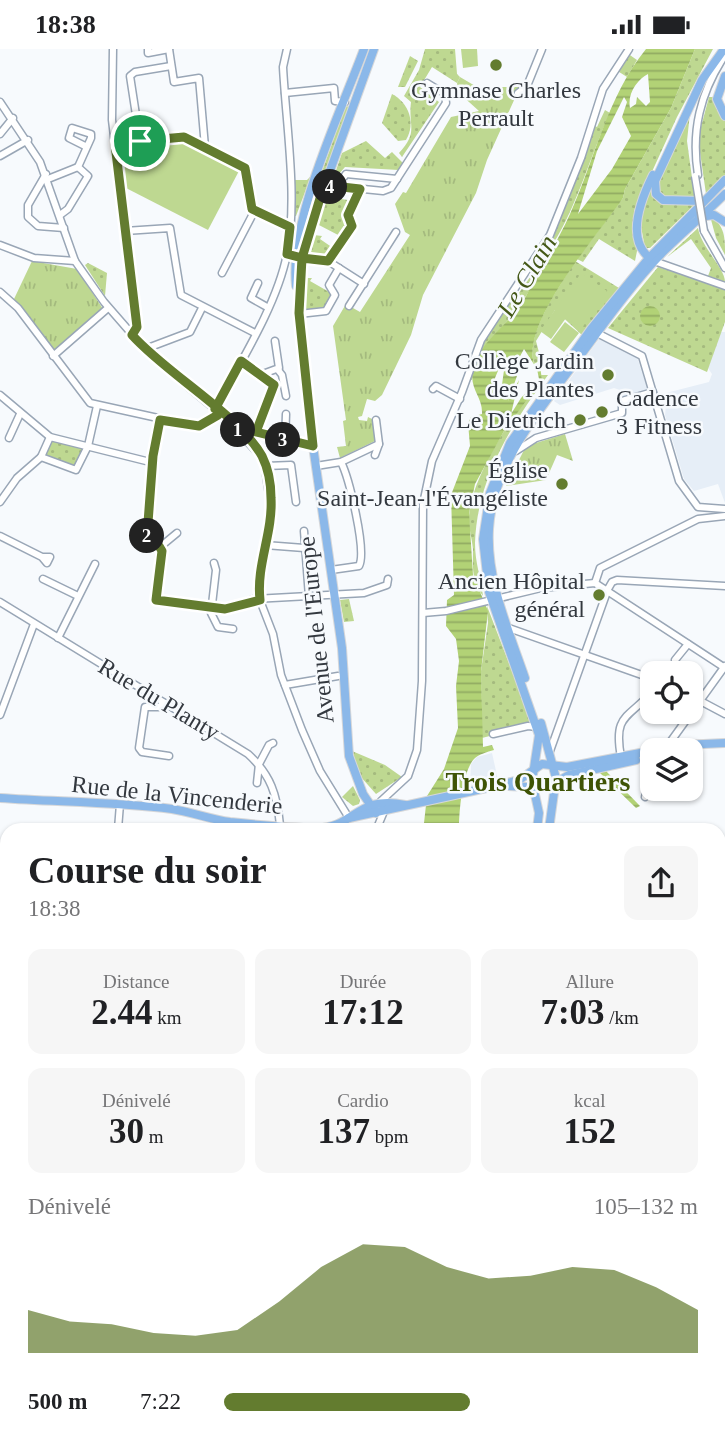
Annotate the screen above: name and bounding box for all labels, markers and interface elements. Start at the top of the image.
text: 18:38 [35,10,96,39]
marker: Gymnase Charles Perrault [488,57,504,73]
place label: Gymnase Charles Perrault [411,77,581,131]
pin [110,111,170,171]
icon: arrive [121,122,159,160]
pin: 4 [312,169,348,205]
text: 4 [325,176,334,197]
water label: Le Clain [491,230,563,323]
place label: Collège Jardin des Plantes [455,348,594,402]
marker: Collège Jardin des Plantes [600,367,616,383]
place label: Cadence 3 Fitness [616,385,702,439]
marker: Cadence 3 Fitness [594,404,610,420]
place label: Le Dietrich [456,407,566,433]
marker: Le Dietrich [572,412,588,428]
pin: 1 [220,413,256,447]
text: 1 [233,419,242,440]
pin: 3 [266,423,300,457]
text: 3 [278,429,287,450]
place label: Église Saint-Jean-l'Évangéliste [317,457,548,511]
marker: Église Saint-Jean-l'Évangéliste [554,476,570,492]
pin: 2 [130,519,164,553]
text: 2 [142,525,151,546]
street label: Avenue de l'Europe [293,535,339,725]
place label: Ancien Hôpital général [438,568,585,622]
marker: Ancien Hôpital général [591,587,607,603]
street label: Rue du Planty [94,653,224,745]
map controls [640,661,703,801]
button: locate [640,661,703,724]
button: layers [640,738,703,801]
district label: Trois Quartiers [446,766,631,797]
street label: Rue de la Vincenderie [70,771,284,819]
button: share [624,846,698,920]
text: Course du soir [28,849,267,891]
text: 18:38 [28,896,80,921]
text: Distance [103,971,170,992]
text: Durée [340,971,386,992]
text: Allure [565,971,614,992]
text: 2.44 [91,993,152,1032]
text: 17:12 [322,993,404,1032]
text: 7:03 [540,993,605,1032]
text: km [152,1007,181,1028]
text: /km [605,1007,639,1028]
text: Dénivelé [102,1090,171,1111]
text: Cardio [337,1090,389,1111]
text: kcal [574,1090,605,1111]
text: 30 [109,1112,144,1151]
text: 137 [317,1112,370,1151]
text: 152 [563,1112,616,1151]
text: m [144,1126,164,1147]
text: bpm [370,1126,409,1147]
text: Dénivelé [28,1194,111,1219]
text: 105–132 m [594,1194,698,1219]
text: 500 m [28,1389,87,1414]
text: 7:22 [140,1389,181,1414]

